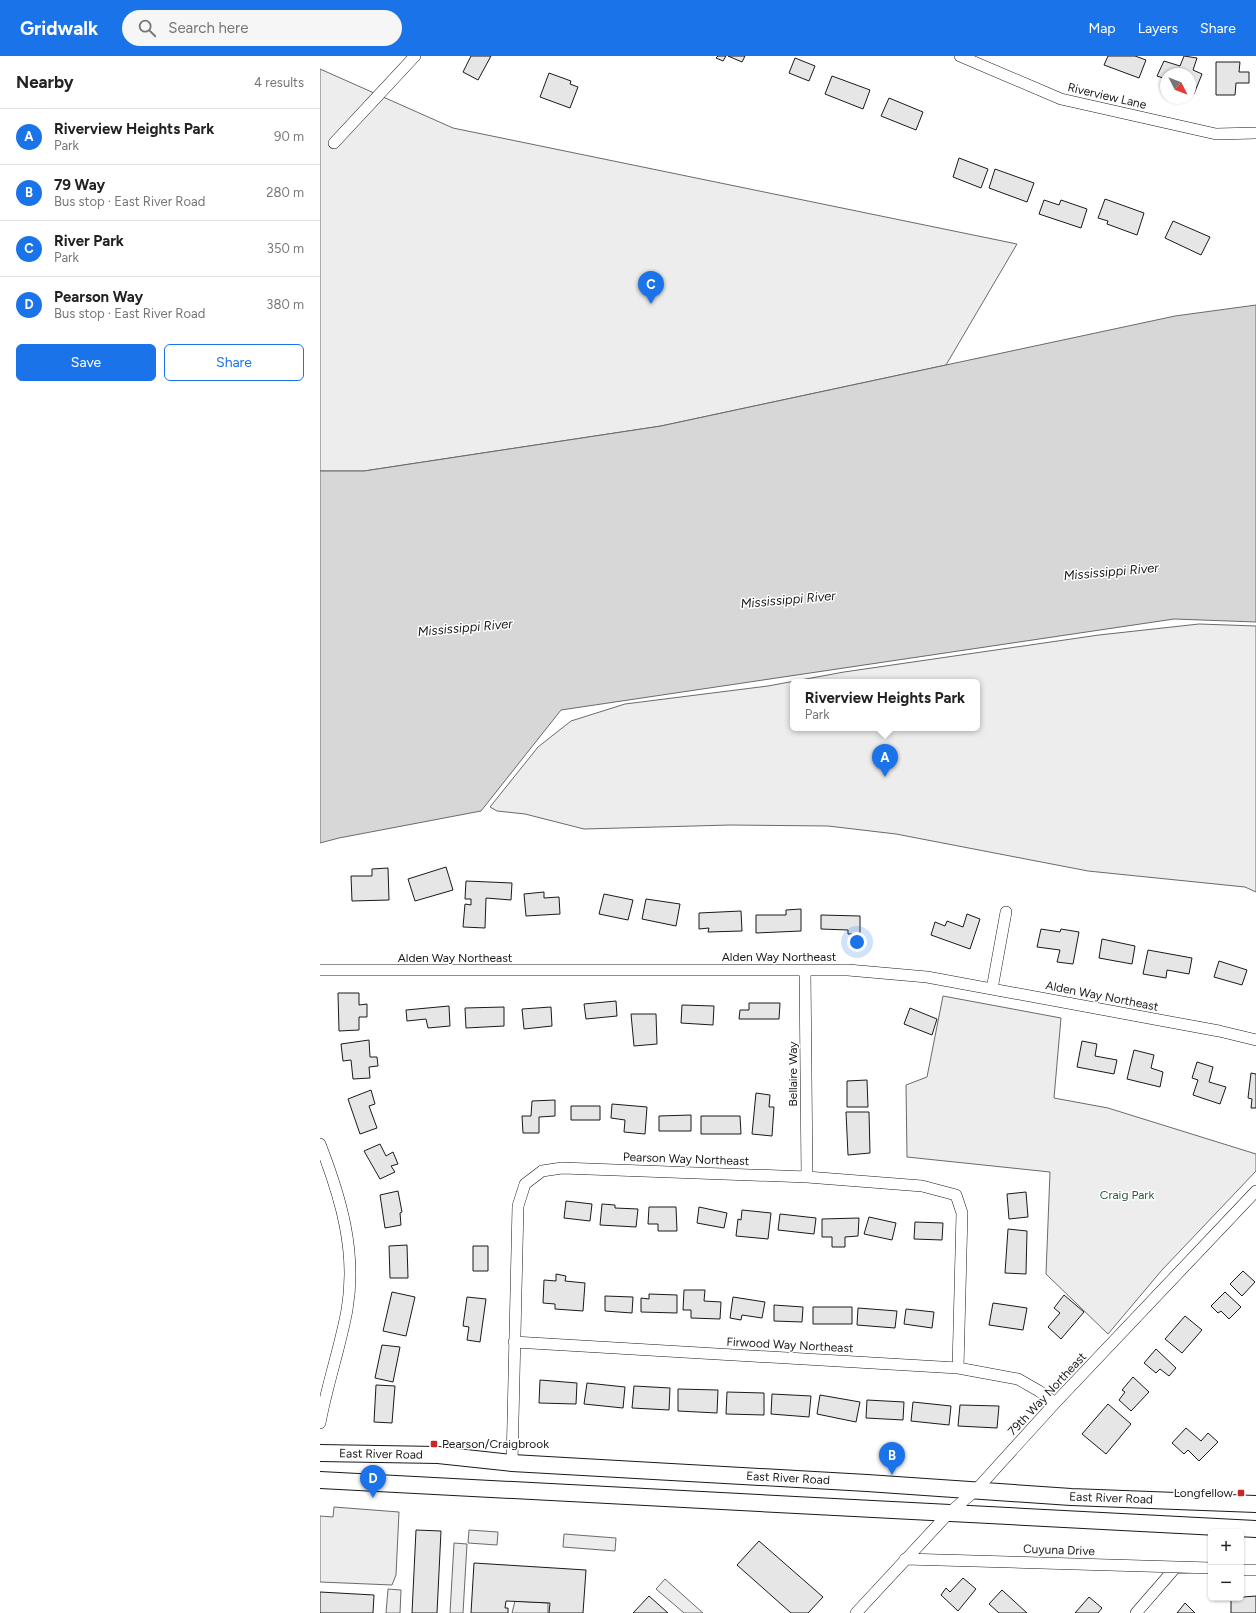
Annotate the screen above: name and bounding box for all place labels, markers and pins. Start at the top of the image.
pin: C [638,271,664,304]
pin: A [872,744,898,777]
place label: Pearson/Craigbrook [442,1437,549,1451]
marker: Pearson/Craigbrook [429,1439,439,1449]
pin: B [879,1442,905,1475]
pin: D [360,1465,386,1498]
place label: Longfellow [1174,1486,1234,1500]
marker: Longfellow [1236,1488,1246,1498]

